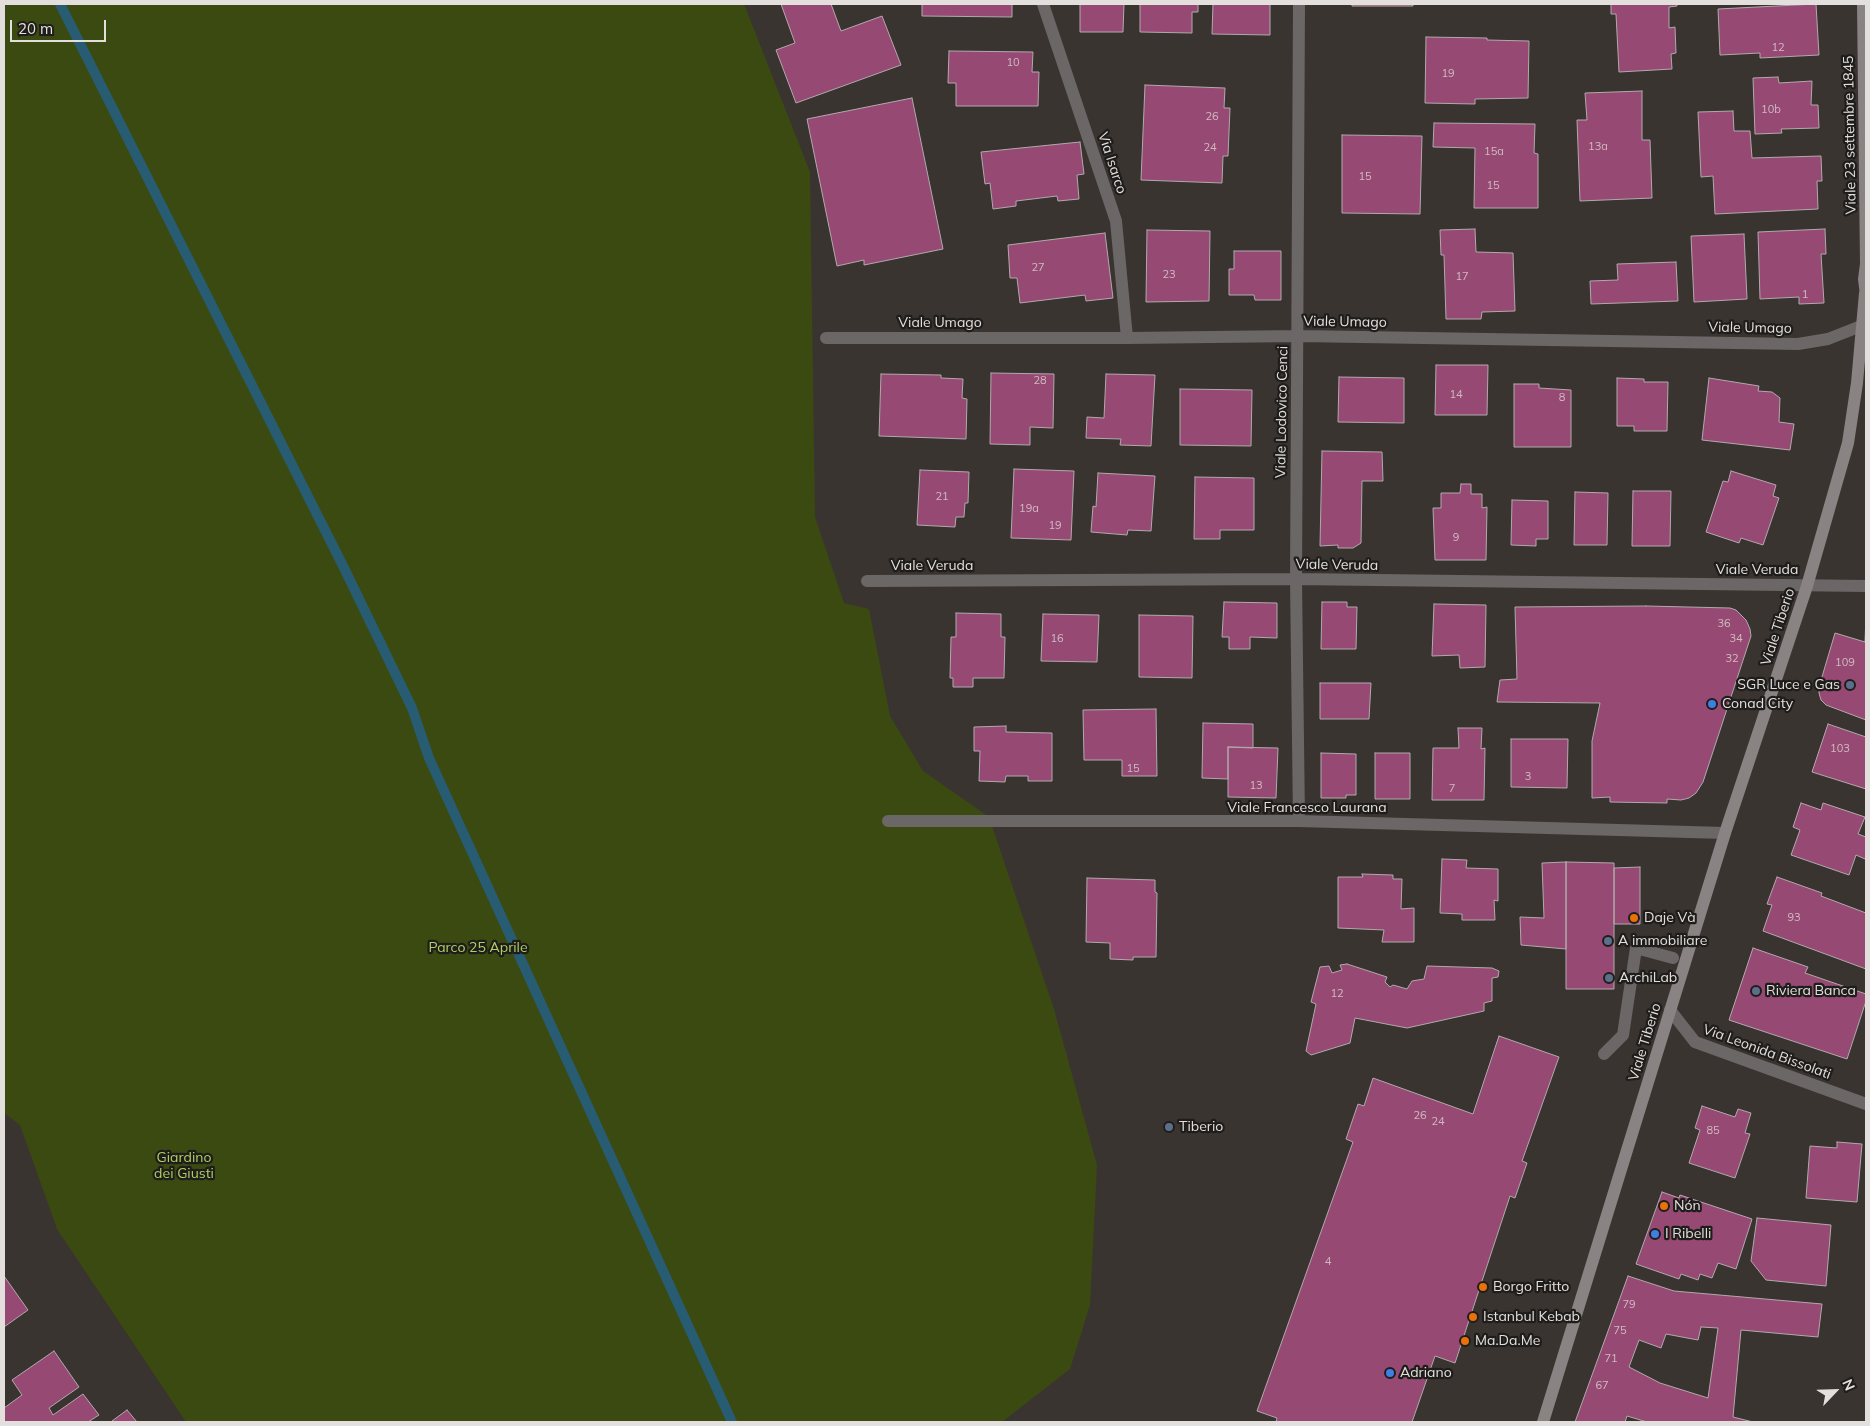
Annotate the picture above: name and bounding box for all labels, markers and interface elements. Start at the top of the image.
scale bar [12,10,109,42]
text: 20 m [18,19,53,38]
house number: 12 [1771,41,1785,55]
street label: Viale 23 settembre 1845 [1840,55,1860,215]
house number: 10 [1006,56,1020,70]
house number: 19 [1441,67,1455,81]
house number: 10b [1761,103,1781,117]
house number: 26 [1205,110,1219,124]
street label: Via Isarco [1094,130,1130,196]
house number: 13a [1588,140,1608,154]
house number: 24 [1203,141,1217,155]
house number: 15a [1484,145,1504,159]
house number: 15 [1358,170,1372,184]
house number: 15 [1486,179,1500,193]
house number: 27 [1031,261,1045,275]
house number: 23 [1162,268,1176,282]
house number: 17 [1455,270,1469,284]
house number: 1 [1802,288,1808,302]
street label: Viale Umago [1303,313,1387,331]
street label: Viale Umago [898,315,982,331]
street label: Viale Umago [1708,319,1792,337]
street label: Viale Lodovico Cenci [1272,346,1292,478]
house number: 28 [1033,374,1047,388]
house number: 14 [1449,388,1463,402]
house number: 8 [1559,391,1565,405]
house number: 21 [935,490,949,504]
house number: 19a [1019,502,1039,516]
house number: 19 [1048,519,1062,533]
house number: 9 [1453,531,1459,545]
street label: Viale Veruda [1296,556,1378,574]
street label: Viale Veruda [891,558,973,574]
street label: Viale Veruda [1716,562,1798,578]
street label: Viale Tiberio [1758,586,1798,668]
house number: 36 [1717,617,1731,631]
house number: 16 [1050,632,1064,646]
house number: 34 [1729,632,1743,646]
house number: 32 [1725,652,1739,666]
house number: 109 [1835,656,1855,670]
place label: SGR Luce e Gas [1737,677,1840,693]
marker: SGR Luce e Gas [1844,679,1856,691]
place label: Conad City [1722,696,1793,712]
marker: Conad City [1706,698,1718,710]
house number: 103 [1830,742,1850,756]
house number: 15 [1126,762,1140,776]
house number: 3 [1525,770,1531,784]
house number: 13 [1249,779,1263,793]
house number: 7 [1449,782,1455,796]
street label: Viale Francesco Laurana [1227,800,1387,816]
place label: Daje Và [1644,910,1696,926]
house number: 93 [1787,911,1801,925]
marker: Daje Và [1628,912,1640,924]
place label: A immobiliare [1618,933,1707,949]
marker: A immobiliare [1602,935,1614,947]
park label: Parco 25 Aprile [428,940,528,956]
place label: ArchiLab [1619,970,1677,986]
marker: ArchiLab [1603,972,1615,984]
place label: Riviera Banca [1766,983,1856,999]
marker: Riviera Banca [1750,985,1762,997]
house number: 12 [1330,987,1344,1001]
street label: Viale Tiberio [1625,1001,1665,1083]
street label: Via Leonida Bissolati [1701,1021,1833,1083]
house number: 26 [1413,1109,1427,1123]
house number: 24 [1431,1115,1445,1129]
place label: Tiberio [1179,1119,1223,1135]
marker: Tiberio [1163,1121,1175,1133]
house number: 85 [1706,1124,1720,1138]
park label: Giardino dei Giusti [154,1150,214,1182]
place label: Nón [1674,1198,1701,1214]
marker: Nón [1658,1200,1670,1212]
place label: I Ribelli [1665,1226,1711,1242]
marker: I Ribelli [1649,1228,1661,1240]
house number: 4 [1325,1255,1331,1269]
place label: Borgo Fritto [1493,1279,1569,1295]
marker: Borgo Fritto [1477,1281,1489,1293]
house number: 79 [1622,1298,1636,1312]
place label: Istanbul Kebab [1483,1309,1580,1325]
marker: Istanbul Kebab [1467,1311,1479,1323]
house number: 75 [1613,1324,1627,1338]
place label: Ma.Da.Me [1475,1333,1540,1349]
marker: Ma.Da.Me [1459,1335,1471,1347]
house number: 71 [1604,1352,1618,1366]
place label: Adriano [1400,1365,1452,1381]
north arrow [1810,1366,1860,1416]
marker: Adriano [1384,1367,1396,1379]
text: N [1838,1376,1859,1393]
house number: 67 [1595,1379,1609,1393]

